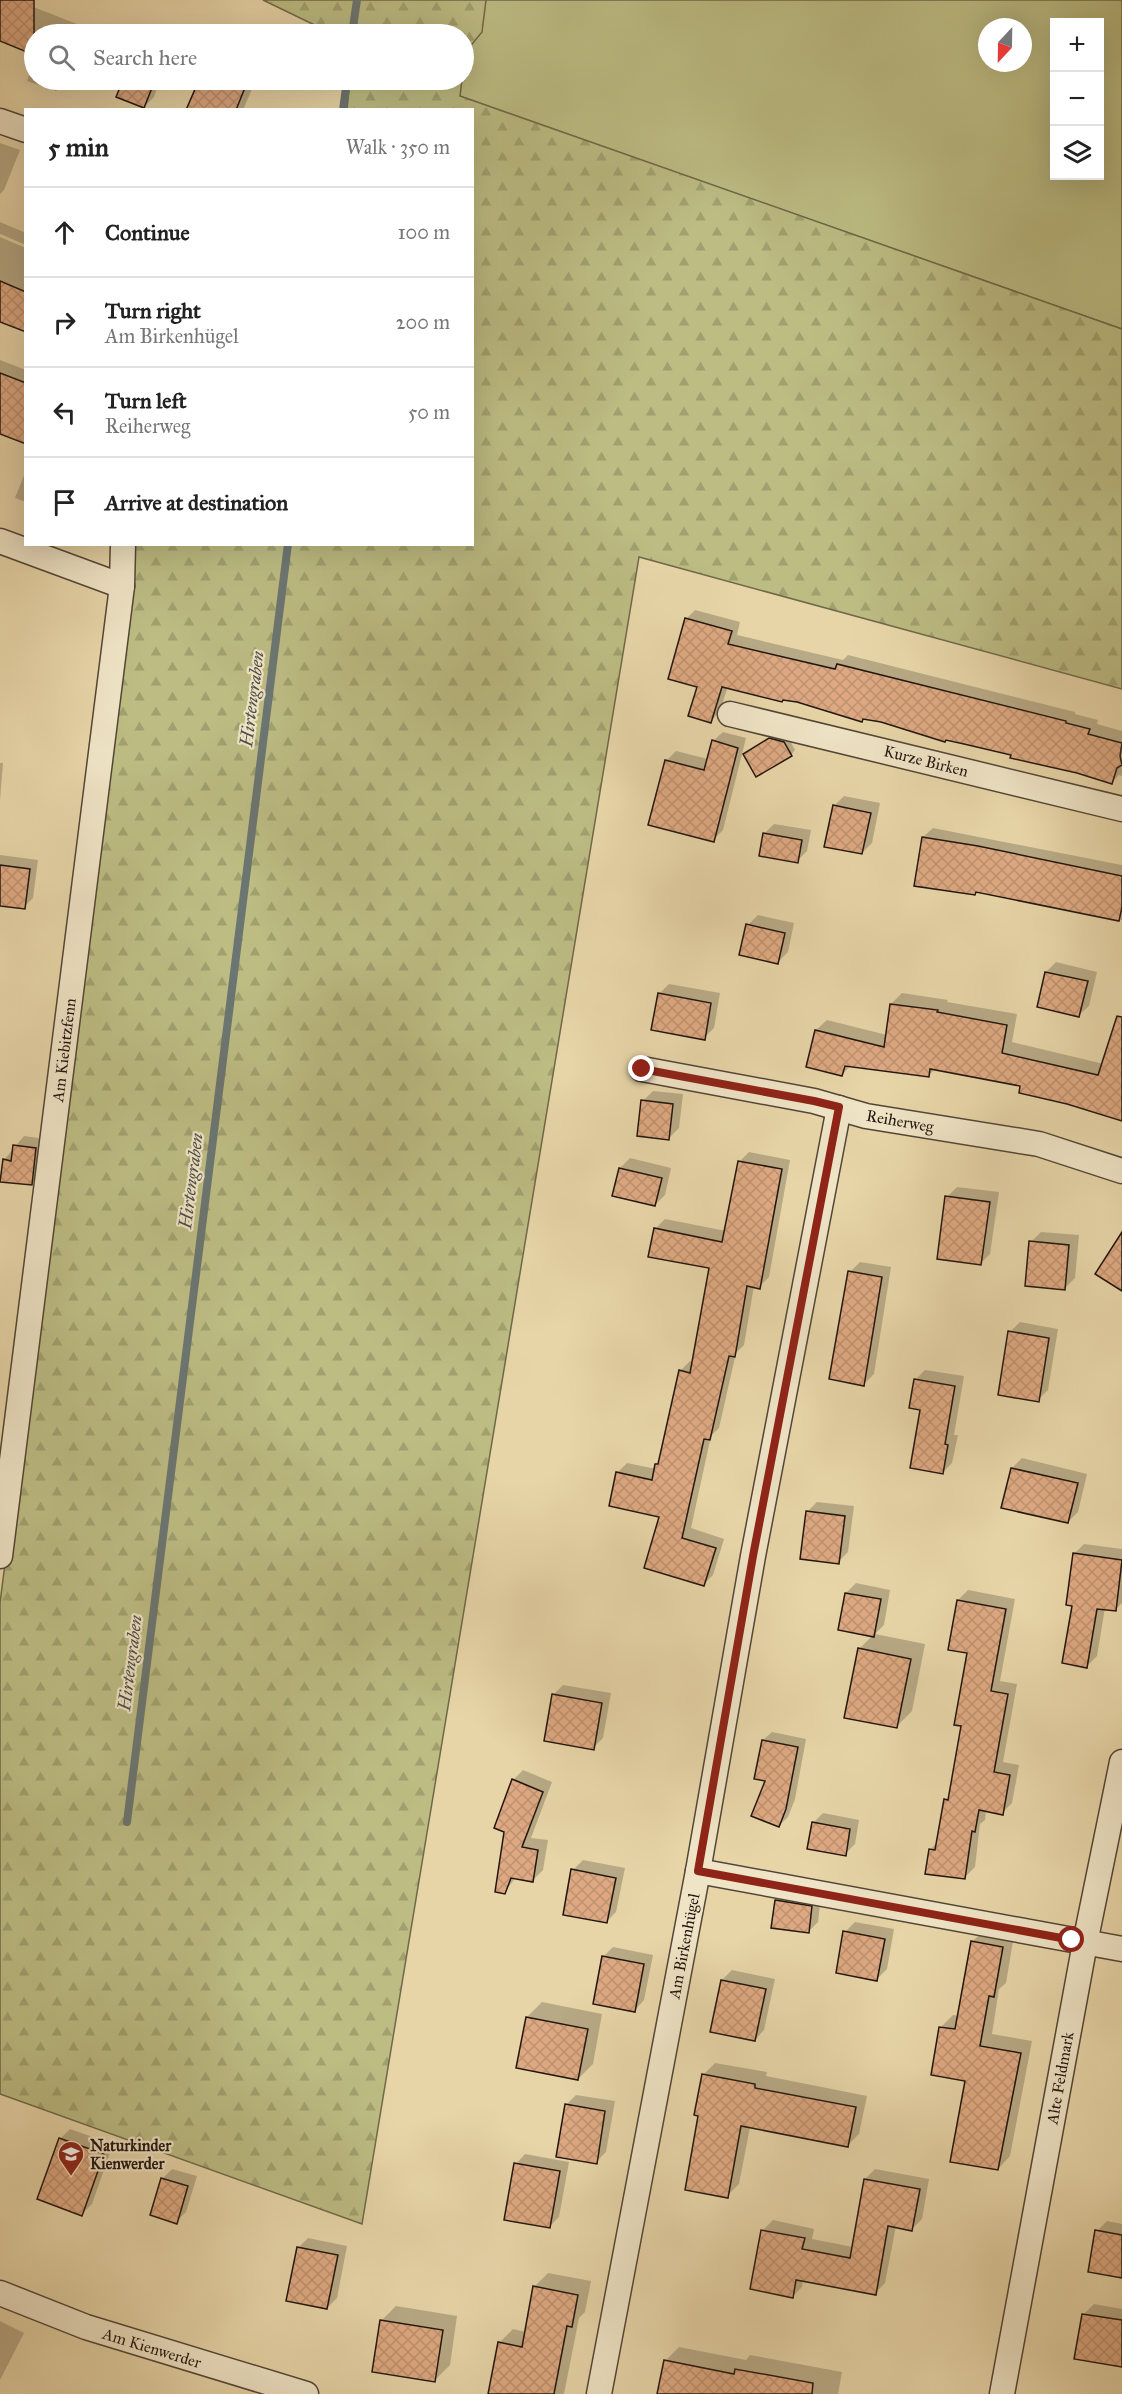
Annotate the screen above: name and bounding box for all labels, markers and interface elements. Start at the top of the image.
north arrow [978,18,1032,72]
map controls [1050,18,1104,180]
button: + [1050,18,1104,72]
search box [24,24,474,90]
icon: search [45,41,78,74]
text: Search here [93,44,197,71]
button: − [1050,72,1104,126]
button: layers [1050,126,1104,180]
text: 5 min [48,131,109,163]
text: Walk · 350 m [346,135,450,159]
icon: ahead [48,216,81,249]
text: Continue [105,219,190,246]
text: 100 m [398,220,450,244]
text: Turn right [105,297,201,324]
icon: right [48,306,81,339]
text: 200 m [396,310,450,334]
text: Am Birkenhügel [105,324,239,348]
text: Turn left [105,387,187,414]
icon: left [48,396,81,429]
text: 50 m [408,400,450,424]
text: Reiherweg [105,414,190,438]
icon: arrive [48,486,81,519]
text: Arrive at destination [105,489,288,516]
water label: Hirtengraben [235,649,269,749]
street label: Kurze Birken [882,741,971,781]
street label: Am Kiebitzfenn [48,997,80,1104]
route end [628,1055,654,1081]
street label: Reiherweg [865,1106,936,1137]
water label: Hirtengraben [174,1131,208,1231]
water label: Hirtengraben [113,1613,147,1713]
street label: Am Birkenhügel [664,1891,705,2001]
route start [1058,1926,1084,1952]
street label: Alte Feldmark [1042,2030,1078,2127]
place label: Naturkinder Kienwerder [90,2136,172,2173]
school or university icon: Naturkinder Kienwerder [56,2139,86,2177]
street label: Am Kienwerder [99,2324,204,2372]

